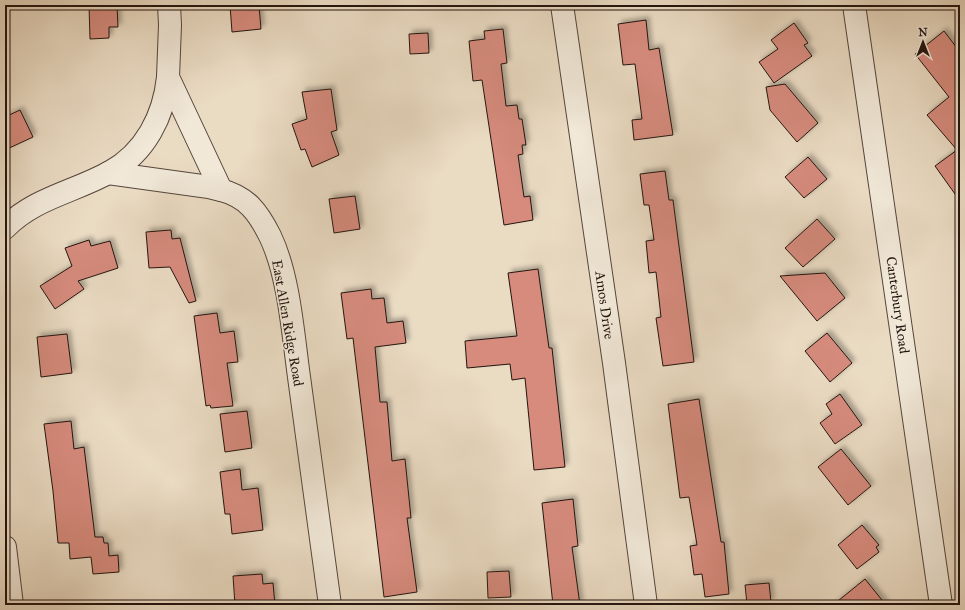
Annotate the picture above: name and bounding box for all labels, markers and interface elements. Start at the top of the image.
north arrow [903,22,943,62]
text: N [918,26,928,39]
street label: Canterbury Road [882,255,913,355]
street label: East Allen Ridge Road [268,258,307,388]
street label: Amos Drive [591,269,618,340]

